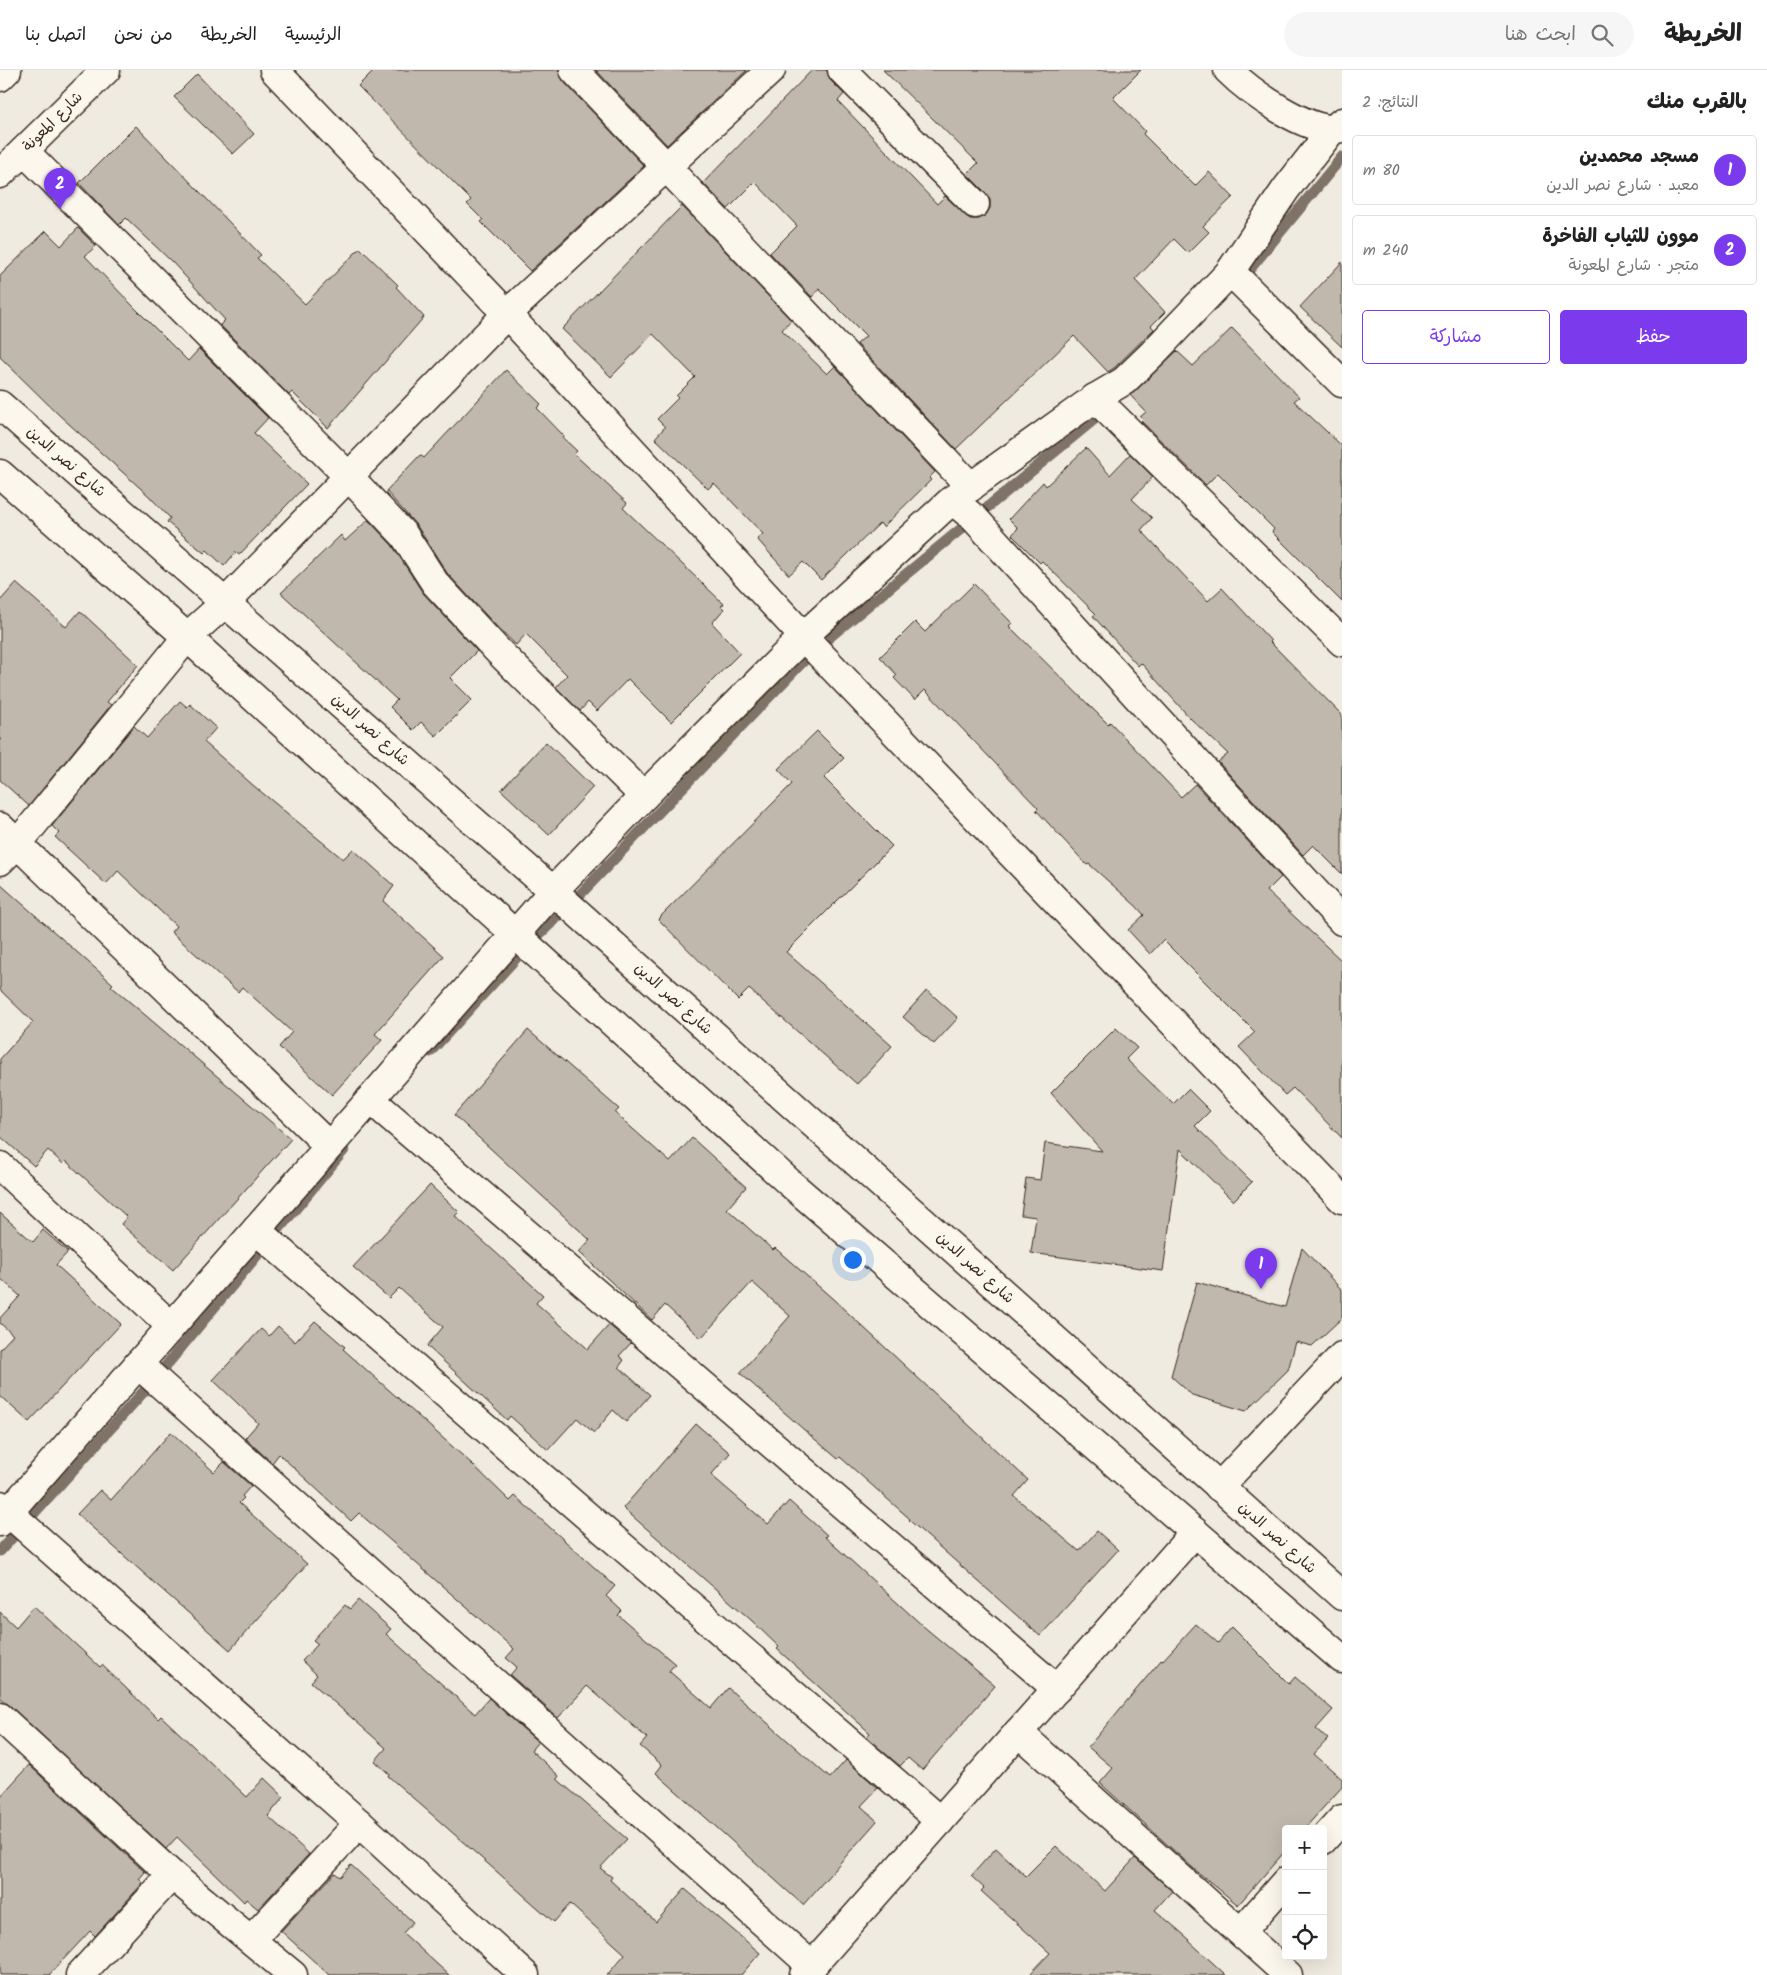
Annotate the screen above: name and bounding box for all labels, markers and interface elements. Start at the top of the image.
search box [1284,12,1634,57]
text: الخريطة [1664,15,1742,54]
text: ابحث هنا [1505,20,1576,50]
text: اتصل بنا [25,21,86,50]
text: من نحن [114,21,173,50]
text: الخريطة [201,21,257,50]
text: الرئيسية [285,21,341,50]
icon: search [1588,21,1616,49]
street label: شارع المعونة [17,86,89,158]
text: بالقرب منك [1647,86,1747,119]
text: النتائج: 2 [1362,90,1419,115]
text: مسجد محمدين [1579,142,1699,172]
text: 80 m [1363,158,1400,183]
text: 1 [1728,158,1732,183]
pin: 2 [44,168,76,209]
text: معبد · شارع نصر الدين [1546,173,1699,198]
text: موون للثياب الفاخرة [1542,222,1699,252]
text: 240 m [1363,238,1408,263]
text: 2 [1725,238,1735,263]
text: متجر · شارع المعونة [1569,253,1699,278]
button: مشاركة [1362,310,1550,364]
button: حفظ [1560,310,1747,364]
street label: شارع نصر الدين [21,421,111,503]
street label: شارع نصر الدين [325,688,415,772]
street label: شارع نصر الدين [628,957,718,1041]
street label: شارع نصر الدين [930,1226,1020,1310]
your location [840,1247,866,1273]
pin: 1 [1245,1248,1277,1289]
street label: شارع نصر الدين [1232,1496,1322,1580]
map controls [1282,1825,1327,1960]
button: + [1282,1825,1327,1870]
button: − [1282,1870,1327,1915]
button: locate [1282,1915,1327,1960]

